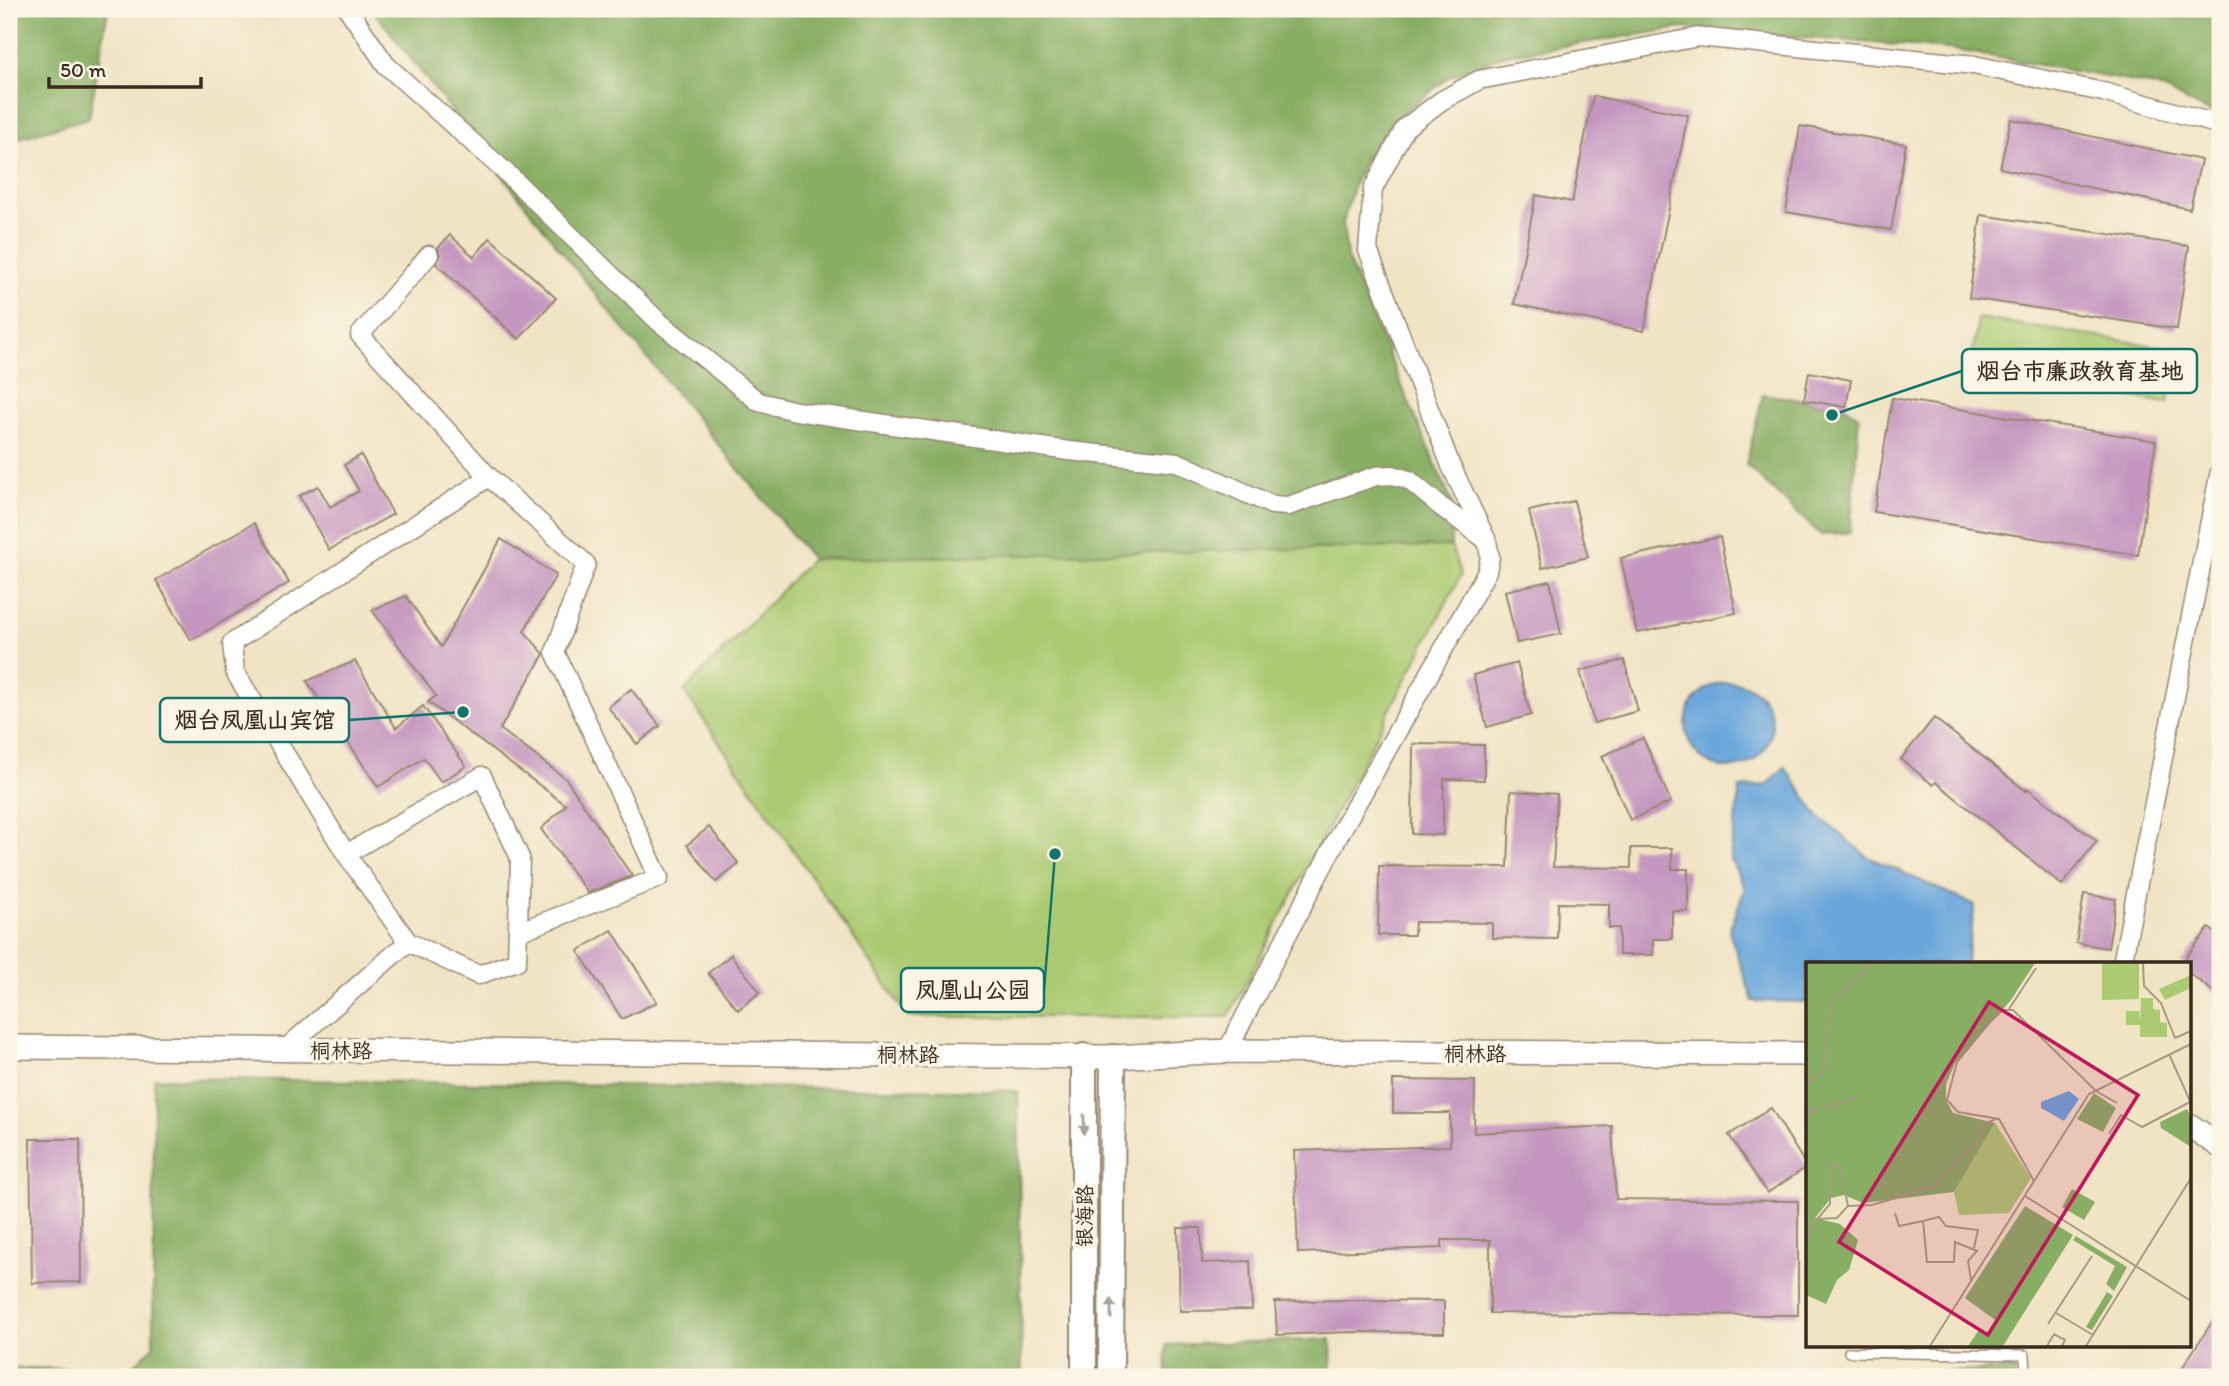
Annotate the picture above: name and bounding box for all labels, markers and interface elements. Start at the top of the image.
scale bar [49,46,201,90]
text: 50 m [60,57,107,82]
callout: 烟台市廉政教育基地 [1962,349,2197,393]
text: 烟台市廉政教育基地 [1977,357,2184,385]
callout: 烟台凤凰山宾馆 [160,698,349,742]
text: 烟台凤凰山宾馆 [175,706,336,734]
inset map [1806,962,2190,1348]
callout: 凤凰山公园 [901,968,1044,1012]
text: 凤凰山公园 [916,976,1031,1004]
street label: 桐林路 [310,1038,373,1063]
street label: 桐林路 [1444,1041,1507,1066]
street label: 桐林路 [877,1042,940,1067]
one-way arrow [1078,1113,1090,1135]
street label: 银海路 [1072,1185,1097,1248]
one-way arrow [1105,1298,1117,1320]

